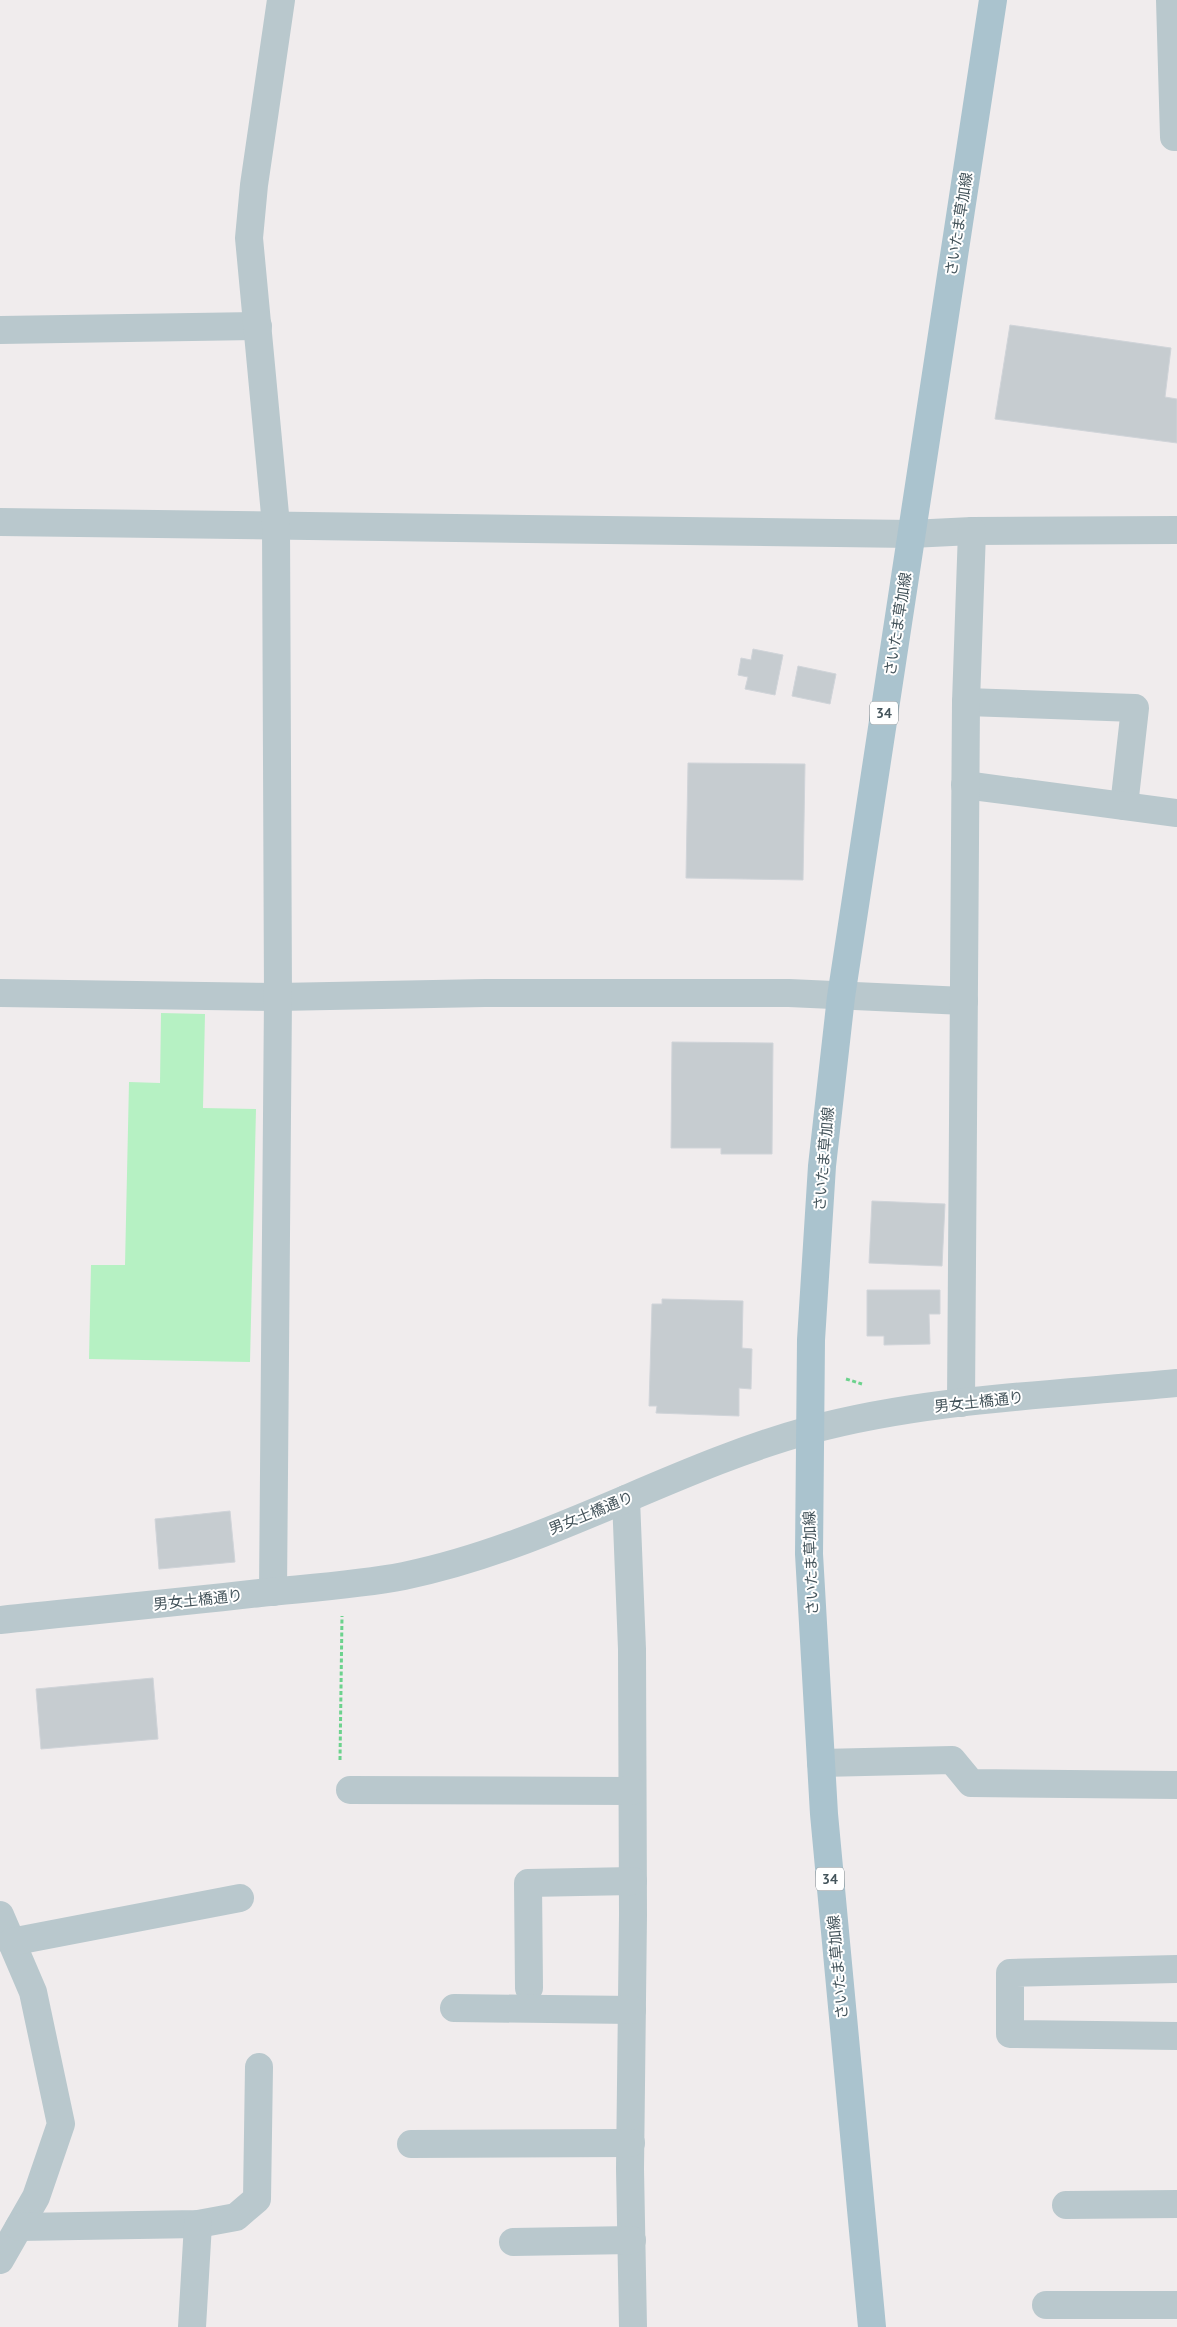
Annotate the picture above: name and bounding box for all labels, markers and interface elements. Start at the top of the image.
street label: さいたま草加線 [941,171,976,277]
street label: さいたま草加線 [880,571,915,677]
road number: 34 [870,701,898,724]
street label: さいたま草加線 [809,1106,838,1212]
street label: 男女土橋通り [933,1387,1025,1416]
street label: 男女土橋通り [546,1487,636,1538]
street label: さいたま草加線 [799,1510,822,1616]
street label: 男女土橋通り [152,1585,244,1614]
road number: 34 [816,1868,844,1890]
street label: さいたま草加線 [823,1914,852,2020]

